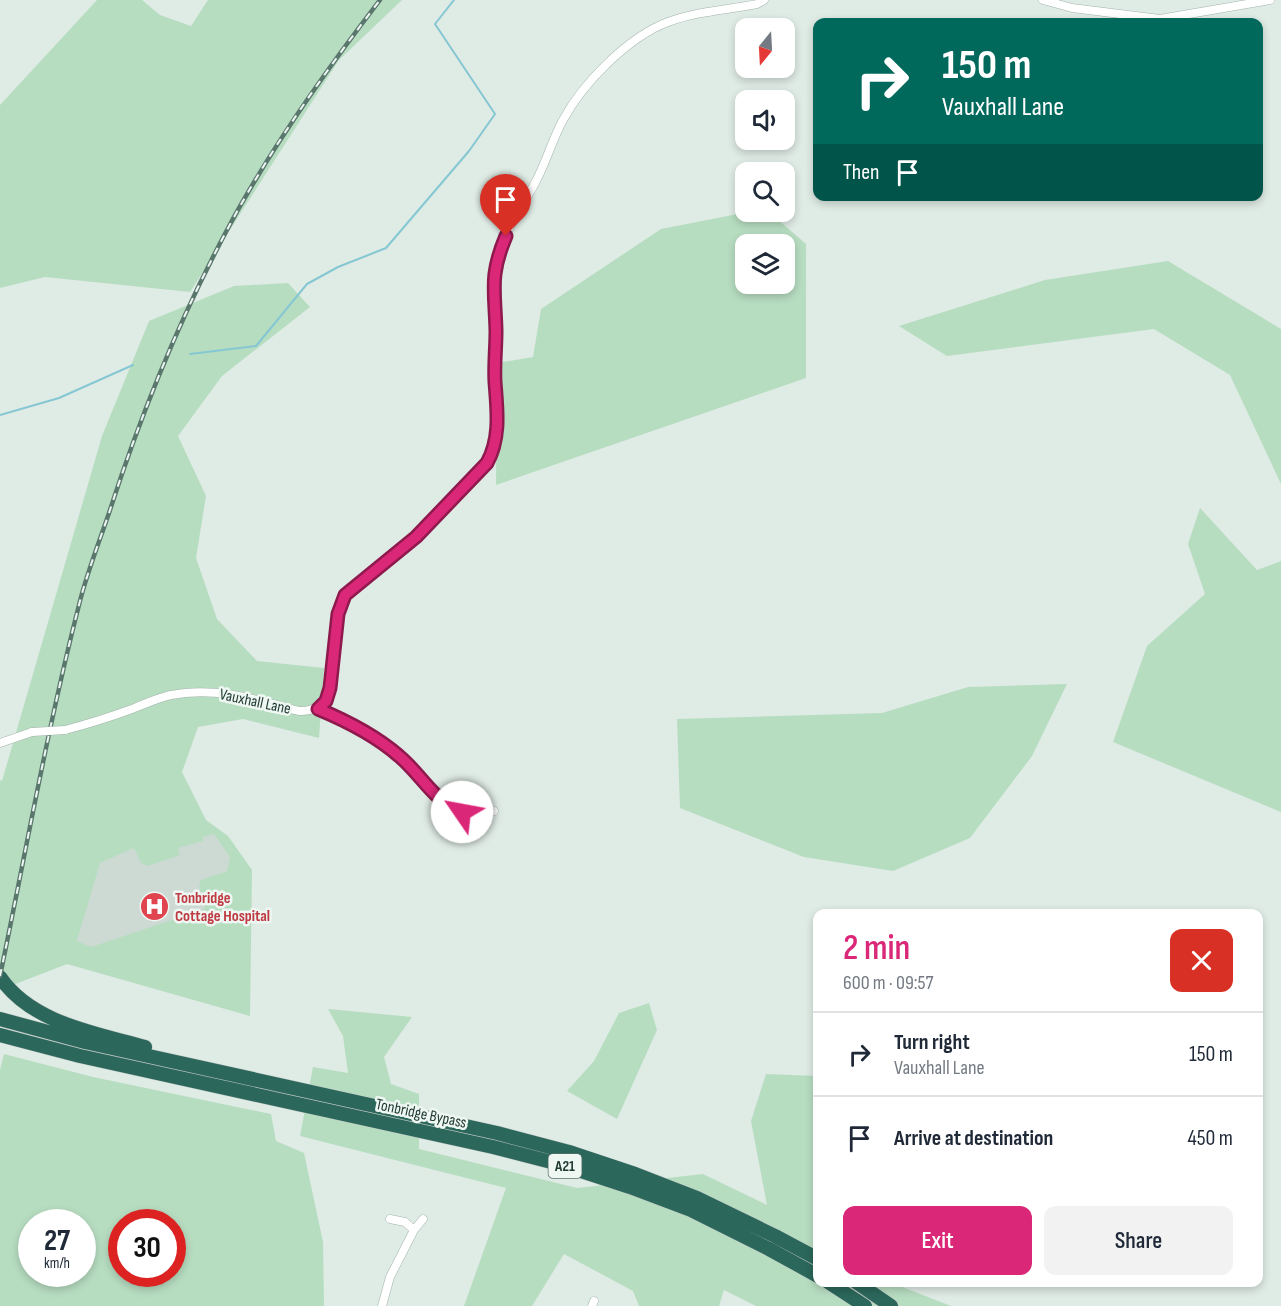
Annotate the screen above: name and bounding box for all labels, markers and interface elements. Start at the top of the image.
north arrow [735,18,795,78]
map controls [735,18,795,294]
text: 150 m [942,40,1031,91]
icon: right [843,42,921,120]
button: sound [735,90,795,150]
text: Vauxhall Lane [942,91,1064,123]
icon: arrive [891,156,924,189]
text: Then [843,159,879,186]
button: search [735,162,795,222]
pin [480,174,531,236]
icon: arrive [489,183,522,216]
button: layers [735,234,795,294]
street label: Vauxhall Lane [218,685,292,719]
position arrow [430,780,494,844]
place label: Tonbridge Cottage Hospital [175,889,270,926]
hospital icon: Tonbridge Cottage Hospital [138,891,170,923]
text: 2 min [843,927,910,970]
button: close [1170,929,1233,992]
text: 600 m · 09:57 [843,971,933,995]
text: Turn right [894,1029,970,1056]
icon: right [843,1038,876,1071]
text: 150 m [1189,1041,1233,1068]
text: Vauxhall Lane [894,1056,985,1080]
street label: Tonbridge Bypass [374,1095,468,1133]
icon: arrive [843,1122,876,1155]
text: Arrive at destination [894,1125,1053,1152]
text: 450 m [1187,1125,1233,1152]
road number: A21 [548,1154,582,1178]
button: Exit [843,1206,1032,1275]
button: Share [1044,1206,1233,1275]
speed limit sign: 30 [108,1209,186,1287]
text: 27 [44,1223,70,1259]
text: km/h [44,1254,70,1273]

